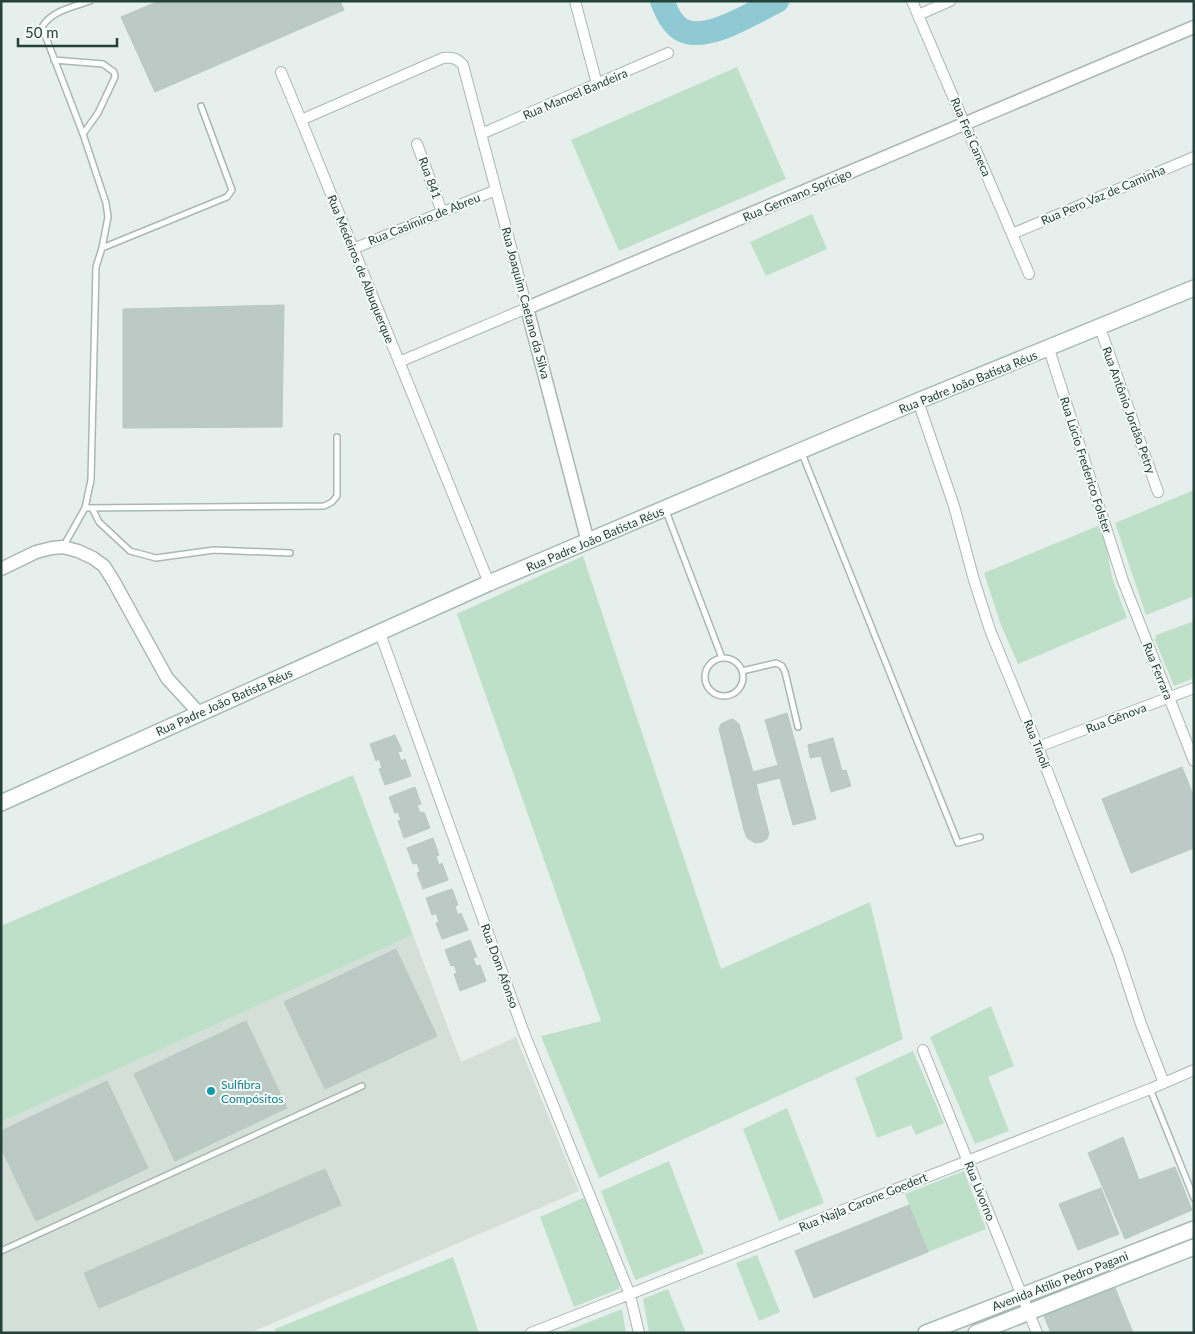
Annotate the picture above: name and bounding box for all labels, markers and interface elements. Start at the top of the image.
scale bar [18,15,116,47]
text: 50 m [25,23,59,41]
street label: Rua Manoel Bandeira [520,65,630,123]
street label: Rua Frei Caneca [948,95,994,179]
street label: Rua 841 [415,155,445,201]
street label: Rua Pero Vaz de Caminha [1039,162,1167,228]
street label: Rua Germano Spricigo [740,165,854,225]
street label: Rua Casimiro de Abreu [366,190,482,248]
street label: Rua Medeiros de Albuquerque [324,192,398,346]
street label: Rua Joaquim Caetano da Silva [498,225,554,381]
street label: Rua Antônio Jordão Petry [1099,345,1159,476]
street label: Rua Padre João Batista Réus [896,347,1040,417]
street label: Rua Lúcio Frederico Folster [1057,395,1115,536]
street label: Rua Padre João Batista Réus [524,503,666,575]
street label: Rua Ferrara [1140,640,1176,702]
street label: Rua Padre João Batista Réus [153,665,295,739]
street label: Rua Gênova [1084,700,1148,736]
street label: Rua Tínoli [1020,717,1054,771]
street label: Rua Dom Afonso [478,922,522,1010]
place label: Sulfibra Compósitos [221,1077,283,1106]
marker: Sulfibra Compósitos [205,1085,217,1097]
street label: Rua Livorno [961,1159,999,1223]
street label: Rua Najla Carone Goedert [797,1169,930,1235]
street label: Avenida Atílio Pedro Pagani [990,1248,1130,1314]

